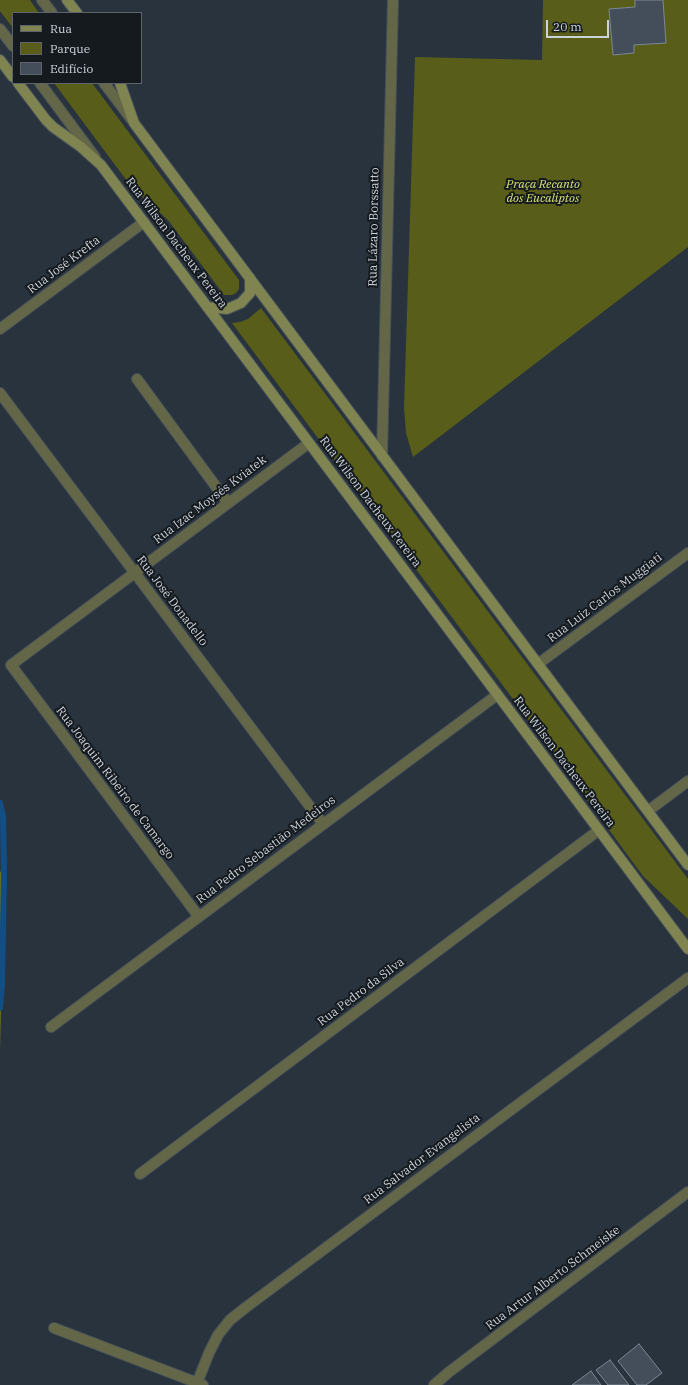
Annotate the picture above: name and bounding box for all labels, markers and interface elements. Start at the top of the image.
legend [12,12,142,84]
scale bar [548,12,611,38]
text: 20 m [553,19,582,34]
text: Rua [50,21,72,36]
text: Parque [50,41,90,56]
text: Edifício [50,61,93,76]
street label: Rua Lázaro Borssatto [366,167,382,287]
street label: Rua Wilson Dacheux Pereira [122,175,230,311]
park label: Praça Recanto dos Eucaliptos [506,178,580,206]
street label: Rua José Krefta [25,233,103,297]
street label: Rua Wilson Dacheux Pereira [316,434,424,570]
street label: Rua Izac Moysés Kviatek [151,453,269,547]
street label: Rua Luiz Carlos Muggiati [545,550,665,646]
street label: Rua José Donadello [133,553,211,649]
street label: Rua Wilson Dacheux Pereira [510,694,618,830]
street label: Rua Joaquim Ribeiro de Camargo [53,704,177,862]
street label: Rua Pedro Sebastião Medeiros [194,793,338,907]
street label: Rua Pedro da Silva [315,955,407,1029]
street label: Rua Salvador Evangelista [361,1111,483,1207]
street label: Rua Artur Alberto Schmeiske [483,1223,623,1333]

